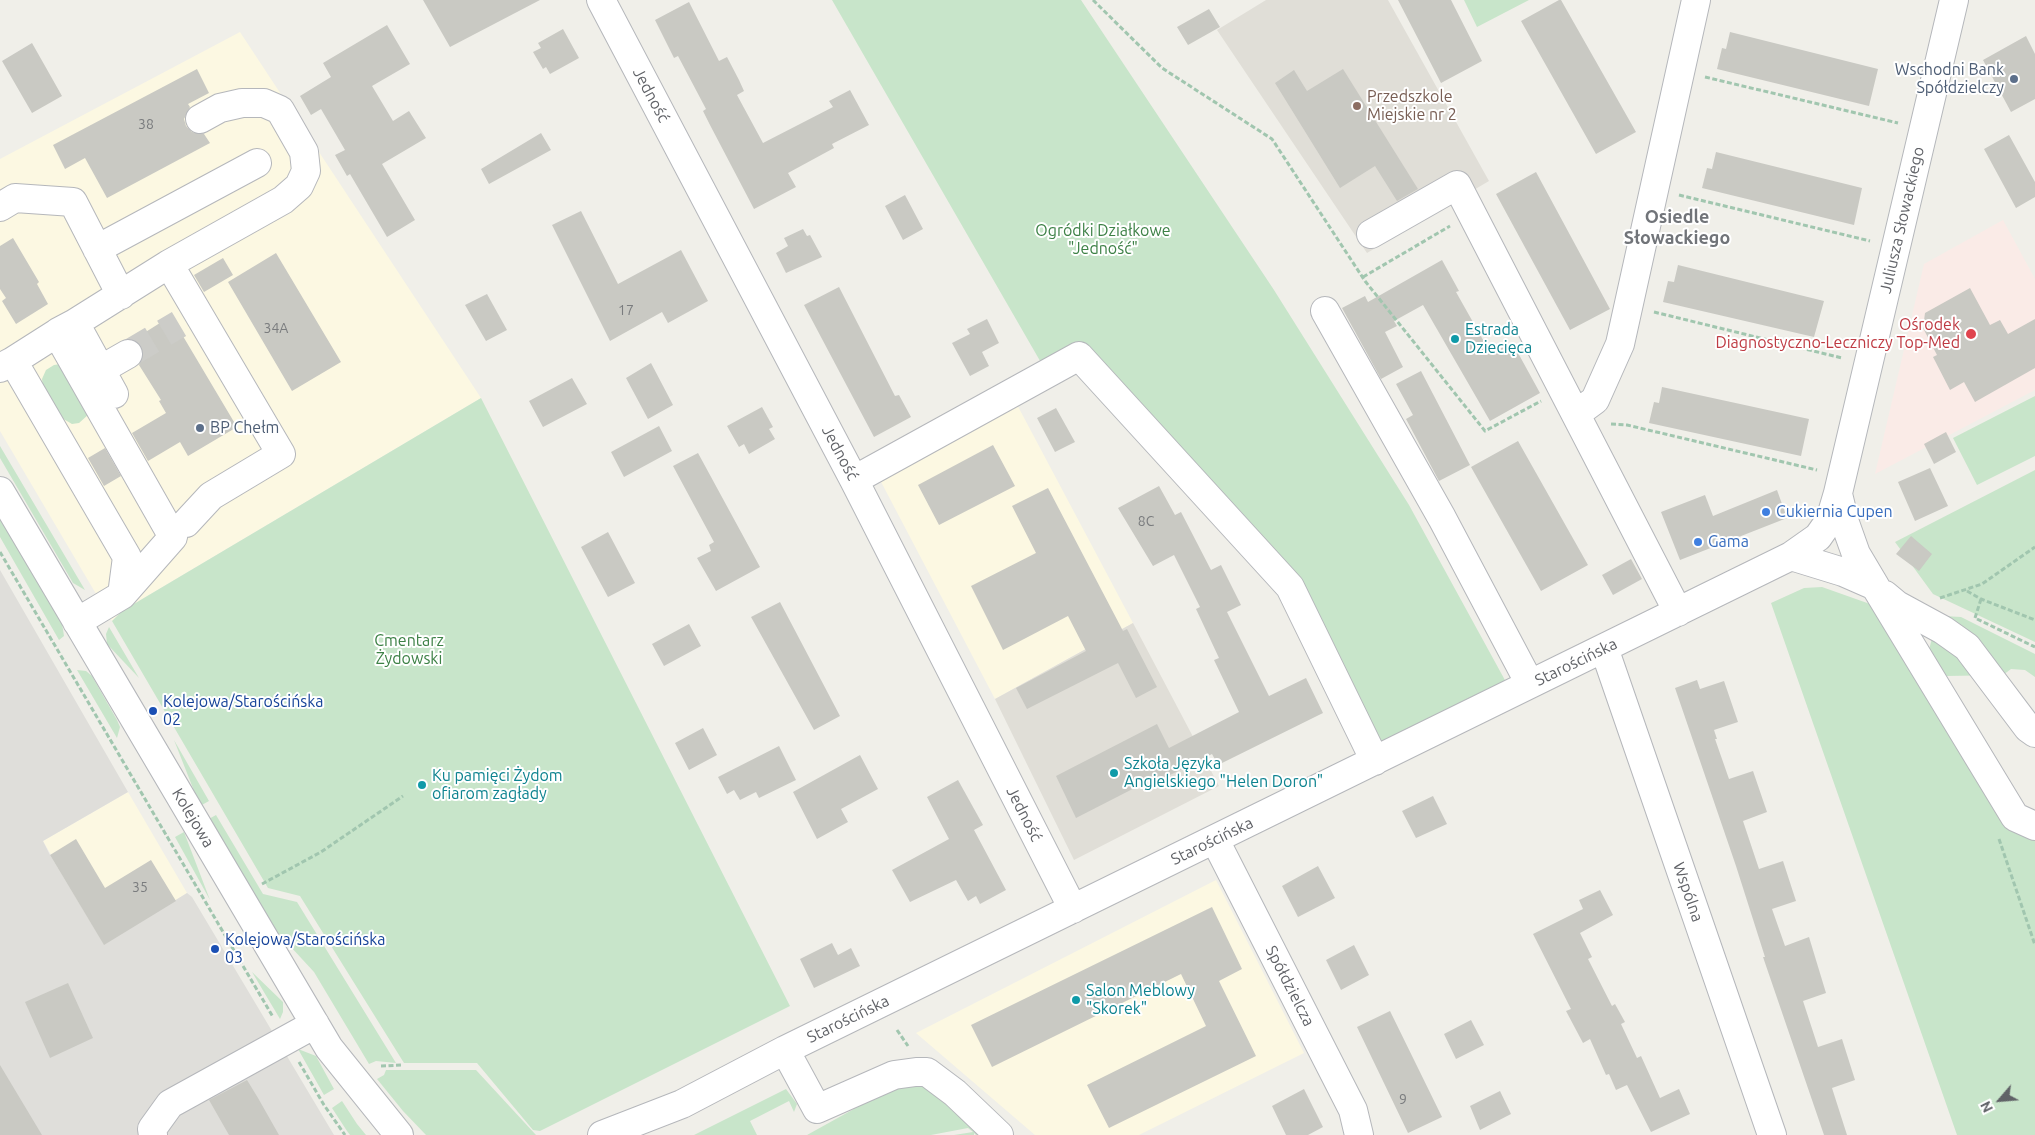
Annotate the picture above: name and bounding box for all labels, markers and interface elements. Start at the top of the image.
place label: Wschodni Bank Spółdzielczy [1895,60,2004,98]
street label: Jedność [629,64,673,126]
marker: Wschodni Bank Spółdzielczy [2008,73,2020,85]
place label: Przedszkole Miejskie nr 2 [1367,87,1457,125]
marker: Przedszkole Miejskie nr 2 [1351,100,1363,112]
house number: 38 [138,116,154,132]
street label: Juliusza Słowackiego [1876,145,1928,295]
district label: Osiedle Słowackiego [1624,206,1730,248]
park label: Ogródki Działkowe "Jedność" [1035,221,1171,259]
house number: 17 [618,302,634,318]
place label: Ośrodek Diagnostyczno-Leczniczy Top-Med [1715,315,1960,353]
house number: 34A [264,320,288,336]
place label: Estrada Dziecięca [1465,320,1532,358]
marker: Ośrodek Diagnostyczno-Leczniczy Top-Med [1964,327,1978,341]
marker: Estrada Dziecięca [1449,333,1461,345]
place label: BP Chełm [210,418,279,438]
marker: BP Chełm [194,422,206,434]
street label: Jedność [818,422,862,484]
place label: Cukiernia Cupen [1776,502,1893,522]
marker: Cukiernia Cupen [1760,506,1772,518]
house number: 8C [1138,513,1154,529]
place label: Gama [1708,532,1749,552]
marker: Gama [1692,536,1704,548]
park label: Cmentarz Żydowski [374,631,444,669]
street label: Starościńska [1532,634,1620,690]
place label: Kolejowa/Starościńska 02 [163,692,324,730]
marker: Kolejowa/Starościńska 02 [147,705,159,717]
place label: Szkoła Języka Angielskiego "Helen Doron" [1124,754,1323,792]
place label: Ku pamięci Żydom ofiarom zagłady [432,766,563,804]
marker: Szkoła Języka Angielskiego "Helen Doron" [1108,767,1120,779]
marker: Ku pamięci Żydom ofiarom zagłady [416,779,428,791]
street label: Jedność [1002,783,1046,845]
street label: Kolejowa [168,785,218,851]
street label: Starościńska [1168,813,1256,869]
street label: Wspólna [1669,860,1707,924]
house number: 35 [132,879,148,895]
place label: Kolejowa/Starościńska 03 [225,930,386,968]
street label: Spółdzielcza [1261,942,1319,1030]
marker: Kolejowa/Starościńska 03 [209,943,221,955]
place label: Salon Meblowy "Skorek" [1086,981,1195,1019]
street label: Starościńska [804,991,892,1047]
marker: Salon Meblowy "Skorek" [1070,994,1082,1006]
north arrow [1975,1075,2025,1125]
house number: 9 [1399,1091,1407,1107]
text: N [1977,1099,1996,1115]

